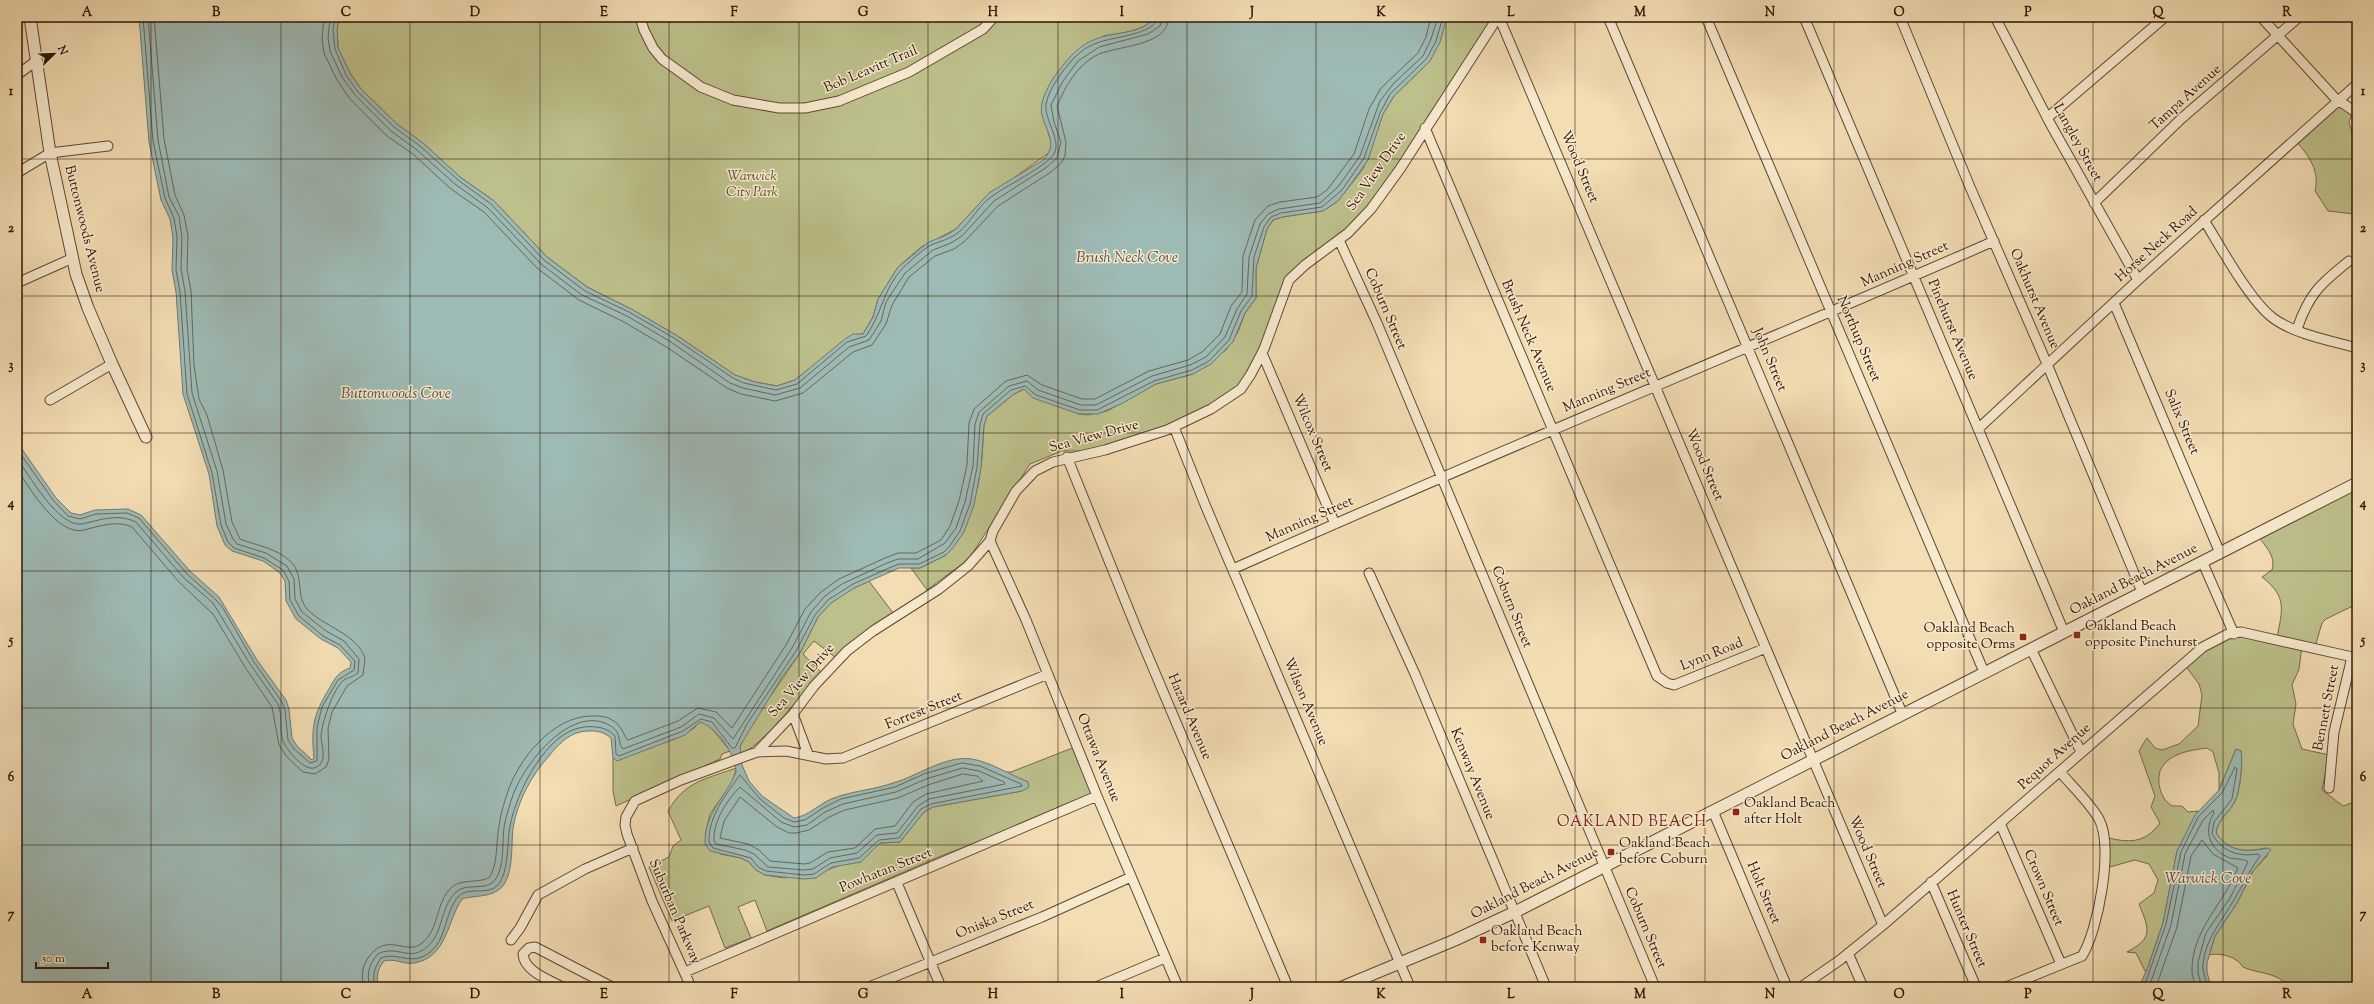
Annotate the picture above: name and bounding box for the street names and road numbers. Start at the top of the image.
street label: Bob Leavitt Trail [821,41,921,99]
street label: Tampa Avenue [2146,60,2226,136]
street label: Langley Street [2047,101,2107,186]
street label: Wood Street [1555,128,1603,206]
street label: Sea View Drive [1342,129,1412,215]
street label: Buttonwoods Avenue [59,163,109,295]
street label: Horse Neck Road [2111,202,2203,288]
street label: Manning Street [1858,237,1952,293]
street label: Oakhurst Avenue [2004,246,2064,352]
street label: Coburn Street [1359,265,1411,353]
street label: Brush Neck Avenue [1495,277,1561,395]
street label: Pinehurst Avenue [1922,277,1982,383]
street label: Northup Street [1831,293,1885,385]
street label: John Street [1746,324,1791,395]
street label: Manning Street [1560,363,1654,419]
street label: Salix Street [2158,386,2204,458]
street label: Wilcox Street [1287,391,1338,475]
street label: Sea View Drive [1047,415,1141,459]
street label: Wood Street [1680,426,1728,504]
street label: Manning Street [1263,492,1357,548]
street label: Oakland Beach Avenue [2067,539,2201,621]
street label: Coburn Street [1485,563,1537,651]
street label: Lynn Road [1678,633,1746,677]
street label: Sea View Drive [764,640,840,722]
street label: Wilson Avenue [1277,655,1333,749]
street label: Bennett Street [2309,663,2345,753]
street label: Hazard Avenue [1162,671,1216,763]
street label: Oakland Beach Avenue [1778,685,1912,767]
street label: Forrest Street [882,686,966,736]
street label: Ottawa Avenue [1071,710,1125,806]
street label: Pequot Avenue [2014,719,2096,795]
street label: Kenway Avenue [1444,725,1500,823]
street label: Wood Street [1843,813,1891,891]
street label: Powhatan Street [837,843,935,899]
street label: Oakland Beach Avenue [1468,843,1602,925]
street label: Crown Street [2018,847,2068,930]
street label: Suburban Parkway [643,856,705,968]
street label: Holt Street [1741,859,1785,928]
street label: Coburn Street [1619,884,1671,972]
street label: Hunter Street [1941,887,1991,971]
street label: Oniska Street [953,895,1037,945]

